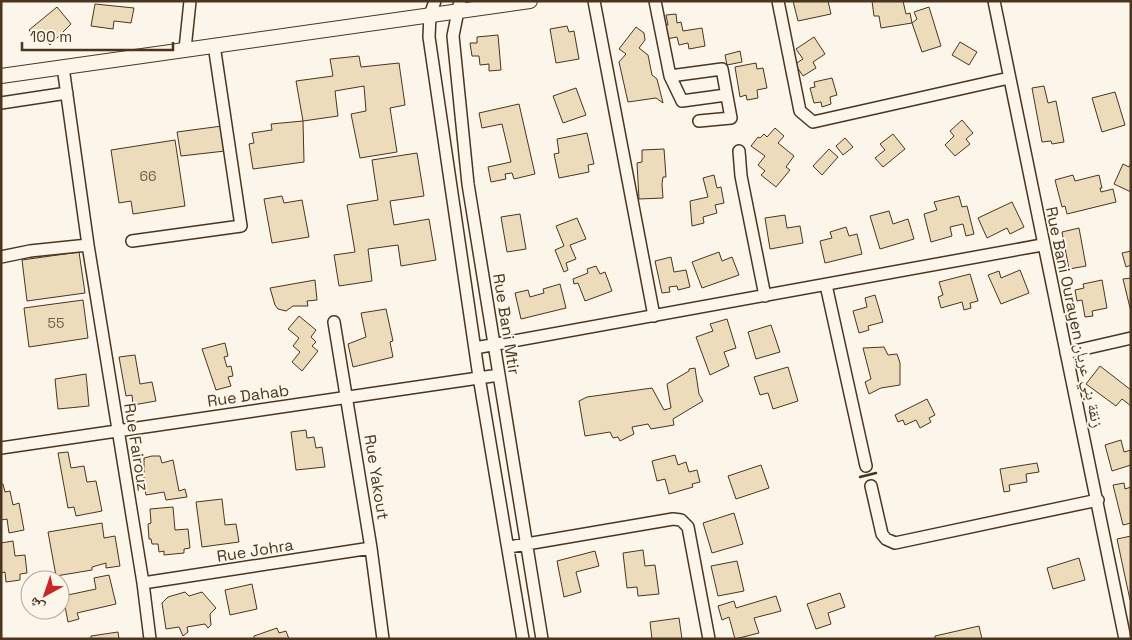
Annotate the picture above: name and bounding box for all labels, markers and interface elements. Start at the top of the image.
scale bar [22,20,174,52]
text: 100 m [30,27,72,46]
house number: 66 [139,167,157,185]
street label: Rue Bani Ourayen زنقة بني عريان [1039,205,1108,430]
street label: Rue Bani Mtir [488,272,525,376]
house number: 55 [48,314,64,332]
street label: Rue Dahab [206,379,290,412]
street label: Rue Fairouz [119,402,154,493]
street label: Rue Yakout [359,433,394,521]
street label: Rue Johra [215,534,295,567]
north arrow [20,570,70,620]
text: ش [25,593,48,617]

